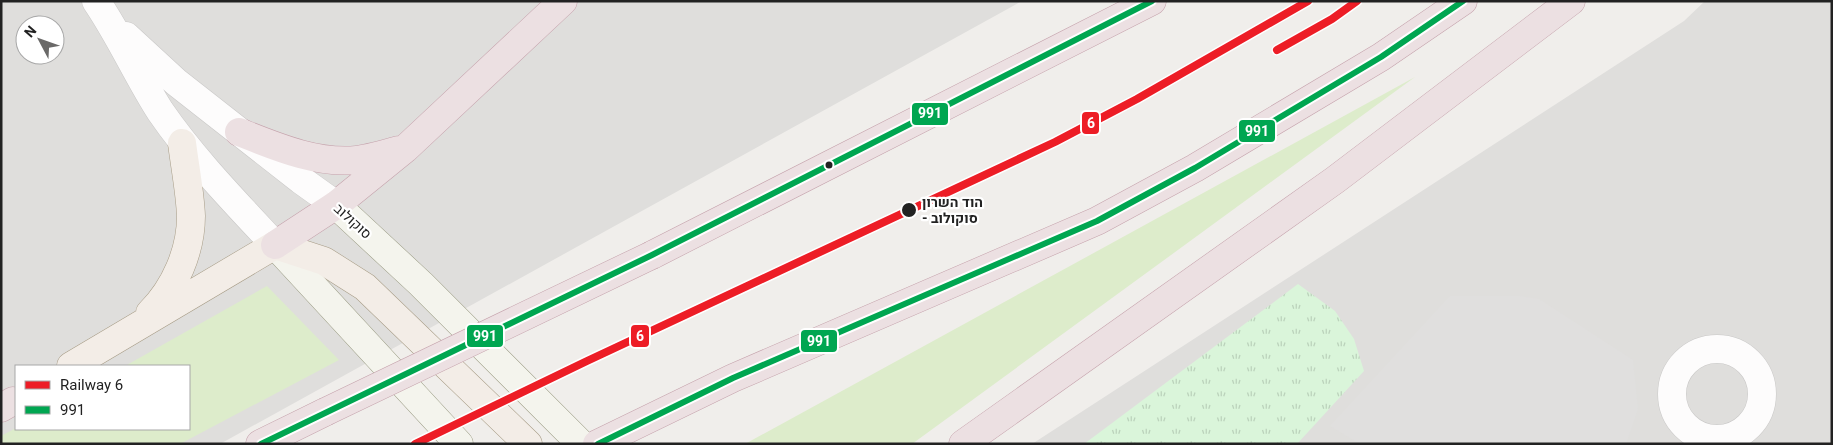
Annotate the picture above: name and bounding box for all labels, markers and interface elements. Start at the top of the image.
north arrow [15,15,65,65]
text: N [21,22,39,40]
line badge: 991 [911,102,949,126]
text: 991 [918,105,942,121]
line badge: 6 [1081,111,1100,135]
text: 6 [1087,115,1095,131]
line badge: 991 [1238,119,1276,143]
text: 991 [1245,123,1269,139]
unlabelled marker [824,160,834,170]
place label: הוד השרון - סוקולוב [922,194,983,226]
street label: סוקולוב [331,200,375,242]
marker: הוד השרון - סוקולוב [900,201,918,219]
line badge: 991 [466,324,504,348]
line badge: 6 [630,324,650,348]
text: 991 [473,328,497,344]
text: 6 [636,328,644,344]
line badge: 991 [800,329,838,353]
text: 991 [807,333,831,349]
legend [15,365,190,430]
text: Railway 6 [60,376,123,394]
text: 991 [60,401,85,419]

